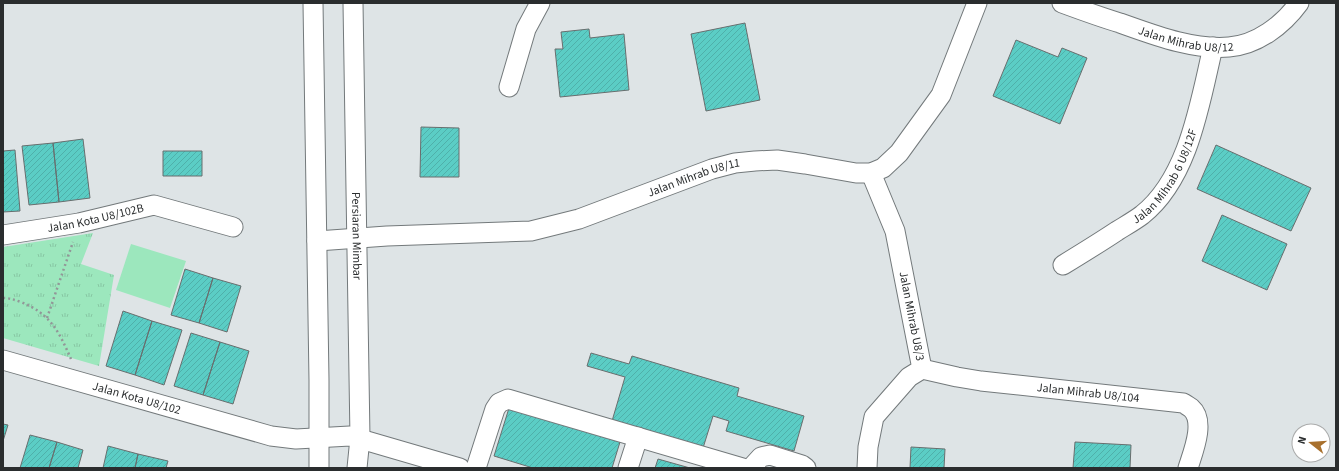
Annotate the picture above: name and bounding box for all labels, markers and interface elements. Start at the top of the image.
street label: Jalan Mihrab U8/12 [1136,22,1235,56]
street label: Jalan Mihrab 6 U8/12F [1129,127,1202,228]
street label: Jalan Mihrab U8/11 [645,155,741,201]
street label: Persiaran Mimbar [347,192,365,281]
street label: Jalan Kota U8/102B [46,200,145,237]
street label: Jalan Mihrab U8/3 [894,270,929,362]
street label: Jalan Kota U8/102 [90,378,183,419]
street label: Jalan Mihrab U8/104 [1036,379,1140,407]
north arrow [1291,423,1331,463]
text: N [1294,435,1310,446]

